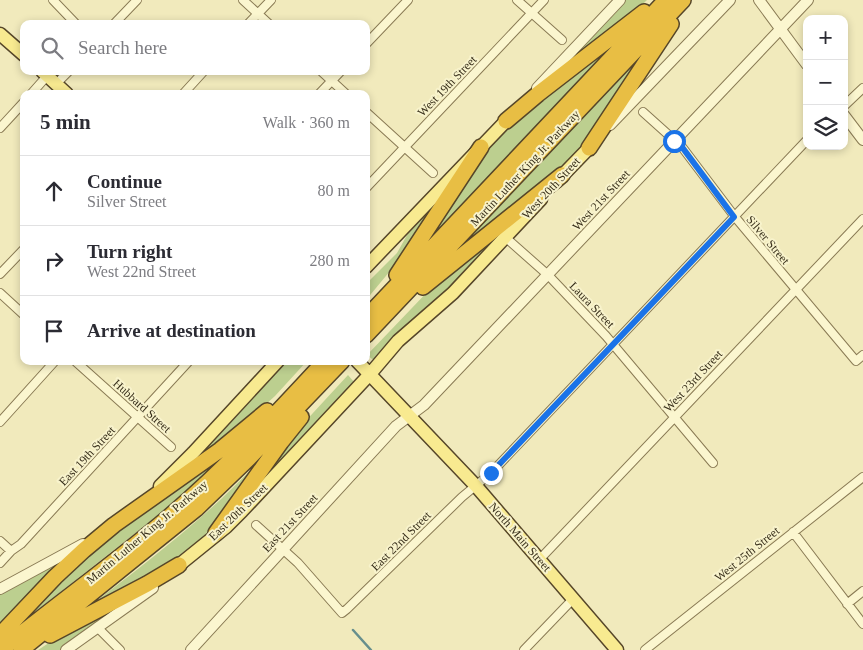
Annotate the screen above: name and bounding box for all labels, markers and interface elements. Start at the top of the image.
map controls [803,15,848,150]
button: + [803,15,848,60]
search box [20,20,370,75]
icon: search [38,34,66,62]
text: Search here [78,37,167,58]
street label: West 19th Street [415,52,480,119]
button: − [803,60,848,105]
button: layers [803,105,848,150]
street label: Martin Luther King Jr. Parkway [467,107,583,229]
text: 5 min [40,110,91,134]
text: Walk · 360 m [263,114,350,131]
route start [663,130,686,153]
street label: West 20th Street [519,154,584,222]
street label: West 21st Street [569,166,633,233]
text: Continue [87,171,162,192]
icon: ahead [40,177,68,205]
text: 80 m [318,182,350,199]
text: Silver Street [87,193,167,210]
street label: Silver Street [743,213,793,268]
text: Turn right [87,241,172,262]
icon: right [40,247,68,275]
text: 280 m [310,252,350,269]
text: West 22nd Street [87,263,196,280]
street label: Laura Street [566,279,618,332]
icon: arrive [40,317,68,345]
text: Arrive at destination [87,320,256,341]
street label: West 23rd Street [661,347,726,415]
street label: Hubbard Street [110,376,174,436]
street label: East 19th Street [56,423,118,489]
route end [480,462,503,485]
street label: Martin Luther King Jr. Parkway [84,477,210,587]
street label: East 20th Street [206,480,271,543]
street label: East 21st Street [259,490,321,555]
street label: North Main Street [486,499,554,575]
street label: East 22nd Street [368,508,434,574]
street label: West 25th Street [712,523,783,584]

